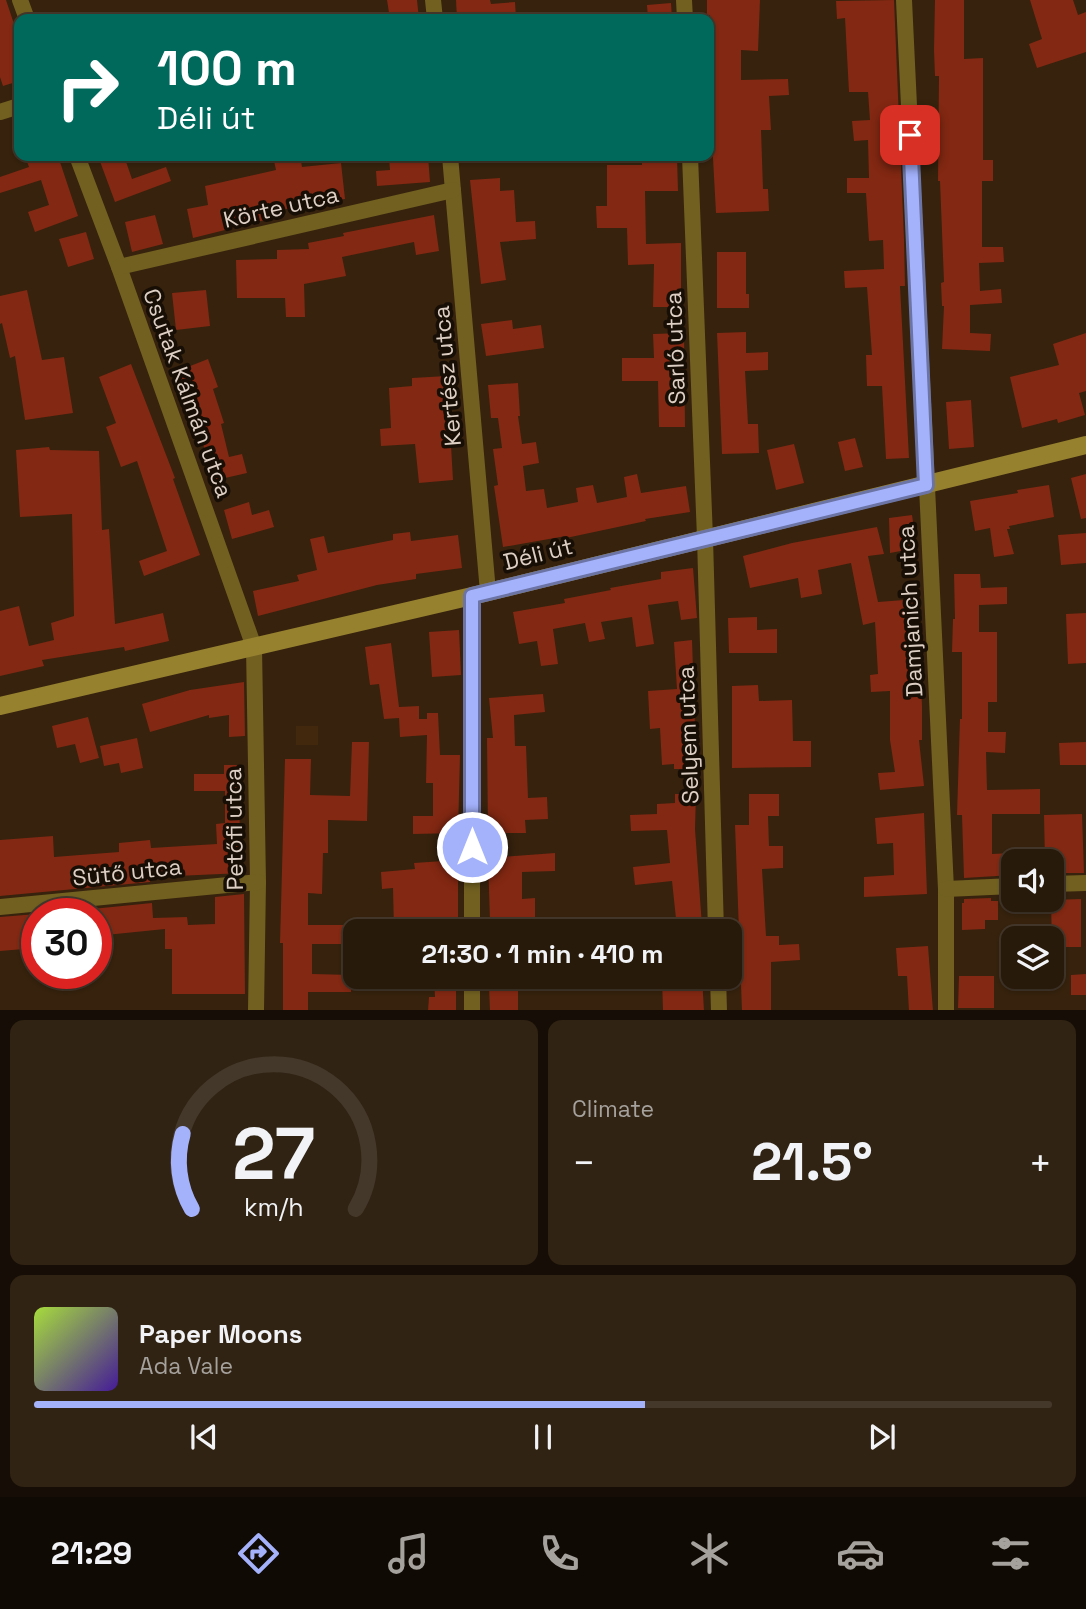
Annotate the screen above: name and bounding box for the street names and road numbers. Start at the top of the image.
street label: Körte utca [220,179,342,235]
street label: Csutak Kálmán utca [136,284,240,502]
street label: Sarló utca [658,291,692,405]
street label: Kertész utca [426,305,468,447]
street label: Damjanich utca [891,524,929,698]
street label: Déli út [500,531,576,577]
street label: Selyem utca [671,666,705,804]
street label: Petőfi utca [218,767,250,891]
street label: Sütő utca [71,851,183,893]

